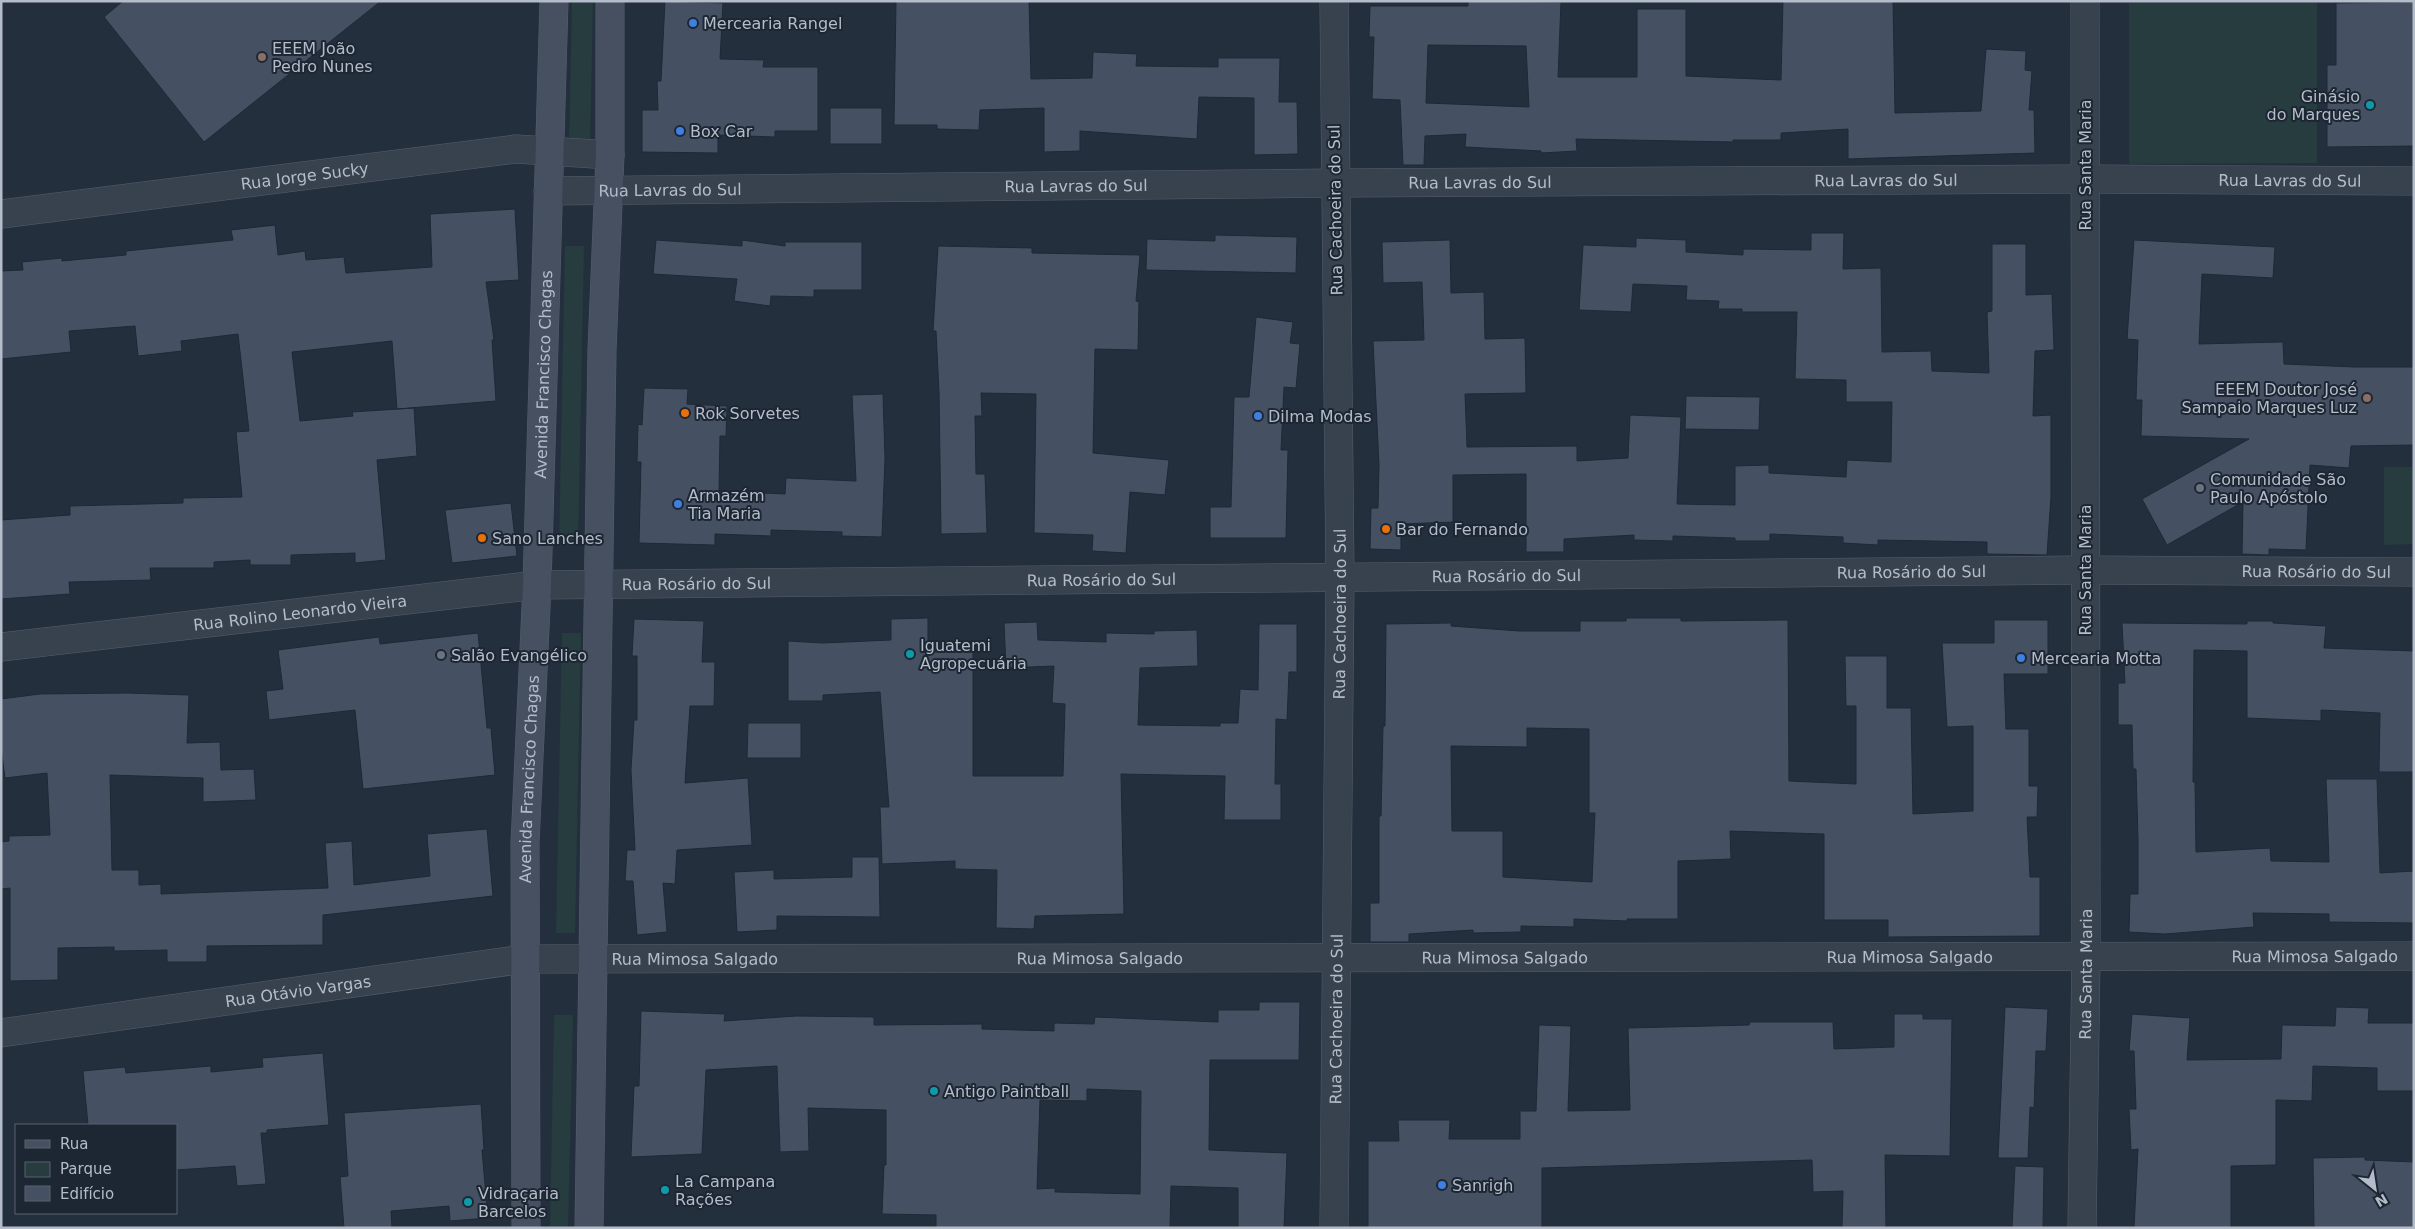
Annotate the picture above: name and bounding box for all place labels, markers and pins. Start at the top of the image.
place label: Mercearia Rangel [703,14,842,33]
marker: Mercearia Rangel [687,17,699,29]
place label: EEEM João Pedro Nunes [272,39,373,76]
marker: EEEM João Pedro Nunes [256,51,268,63]
place label: Ginásio do Marques [2267,87,2360,124]
marker: Ginásio do Marques [2364,99,2376,111]
place label: Box Car [690,122,753,141]
marker: Box Car [674,125,686,137]
place label: EEEM Doutor José Sampaio Marques Luz [2182,380,2357,417]
marker: EEEM Doutor José Sampaio Marques Luz [2361,392,2373,404]
place label: Rok Sorvetes [695,404,800,423]
marker: Rok Sorvetes [679,407,691,419]
place label: Dilma Modas [1268,407,1372,426]
marker: Dilma Modas [1252,410,1264,422]
place label: Comunidade São Paulo Apóstolo [2210,470,2346,507]
marker: Comunidade São Paulo Apóstolo [2194,482,2206,494]
place label: Armazém Tia Maria [687,486,764,523]
marker: Armazém Tia Maria [672,498,684,510]
place label: Bar do Fernando [1396,520,1528,539]
marker: Bar do Fernando [1380,523,1392,535]
place label: Sano Lanches [492,529,603,548]
marker: Sano Lanches [476,532,488,544]
place label: Iguatemi Agropecuária [920,636,1027,673]
place label: Salão Evangélico [451,646,587,665]
marker: Iguatemi Agropecuária [904,648,916,660]
marker: Salão Evangélico [435,649,447,661]
place label: Mercearia Motta [2031,649,2161,668]
marker: Mercearia Motta [2015,652,2027,664]
place label: Antigo Paintball [944,1082,1069,1101]
marker: Antigo Paintball [928,1085,940,1097]
place label: La Campana Rações [675,1172,775,1209]
place label: Sanrigh [1452,1176,1513,1195]
marker: Sanrigh [1436,1179,1448,1191]
place label: Vidraçaria Barcelos [478,1184,559,1221]
marker: La Campana Rações [659,1184,671,1196]
marker: Vidraçaria Barcelos [462,1196,474,1208]

